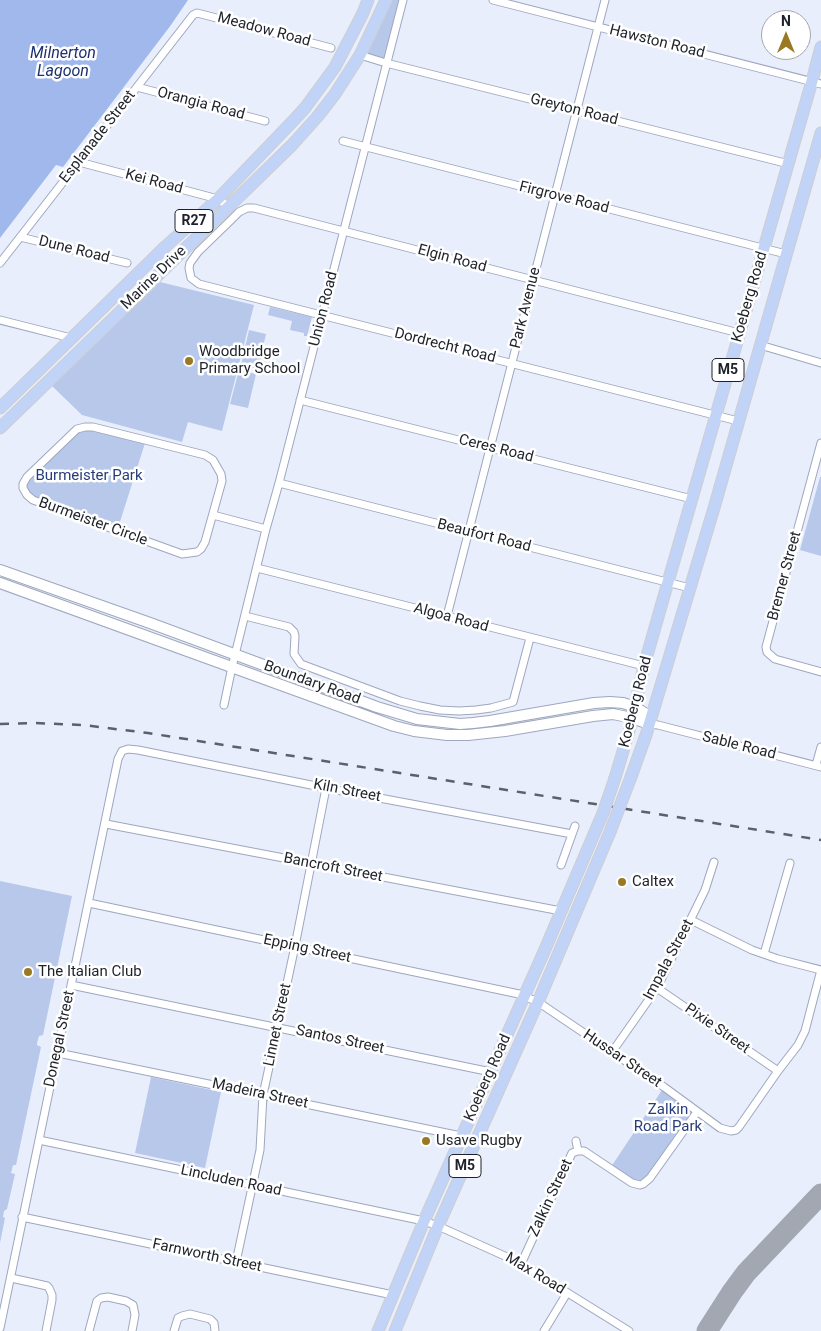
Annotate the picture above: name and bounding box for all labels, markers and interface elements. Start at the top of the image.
street label: Meadow Road [215,9,313,51]
north arrow [761,10,811,60]
text: N [781,13,791,29]
street label: Hawston Road [607,21,707,63]
water label: Milnerton Lagoon [30,44,96,82]
street label: Orangia Road [155,84,247,124]
street label: Esplanade Street [56,87,140,187]
street label: Greyton Road [528,90,620,130]
street label: Kei Road [123,166,185,198]
street label: Firgrove Road [517,178,611,218]
road number: R27 [175,210,213,232]
street label: Dune Road [37,232,111,268]
street label: Elgin Road [416,241,488,277]
street label: Marine Drive [118,242,190,314]
street label: Koeberg Road [728,250,772,344]
street label: Park Avenue [507,266,545,350]
street label: Union Road [306,270,342,348]
street label: Dordrecht Road [392,325,498,367]
place label: Woodbridge Primary School [199,343,300,378]
marker: Woodbridge Primary School [183,355,195,367]
road number: M5 [712,358,744,382]
street label: Ceres Road [457,431,535,467]
park label: Burmeister Park [35,467,143,485]
street label: Burmeister Circle [36,494,150,550]
street label: Beaufort Road [435,516,533,556]
street label: Bremer Street [764,529,806,623]
street label: Algoa Road [412,599,490,637]
street label: Koeberg Road [616,654,656,750]
street label: Boundary Road [261,657,363,709]
street label: Sable Road [700,728,778,764]
street label: Kiln Street [312,776,382,806]
street label: Bancroft Street [282,850,384,886]
place label: Caltex [632,873,674,891]
marker: Caltex [616,876,628,888]
street label: Impala Street [640,917,698,1003]
street label: Epping Street [262,931,352,967]
place label: The Italian Club [38,963,142,981]
marker: The Italian Club [22,966,34,978]
street label: Linnet Street [260,982,296,1068]
street label: Donegal Street [41,989,79,1089]
street label: Pixie Street [681,1000,753,1058]
street label: Santos Street [294,1022,386,1058]
street label: Hussar Street [579,1026,665,1092]
street label: Koeberg Road [461,1032,515,1124]
street label: Madeira Street [210,1075,310,1113]
park label: Zalkin Road Park [634,1101,702,1136]
place label: Usave Rugby [436,1132,522,1150]
marker: Usave Rugby [420,1135,432,1147]
road number: M5 [449,1154,481,1178]
street label: Zalkin Street [525,1156,577,1240]
street label: Lincluden Road [179,1162,283,1200]
street label: Farnworth Street [151,1236,263,1276]
street label: Max Road [502,1249,568,1299]

